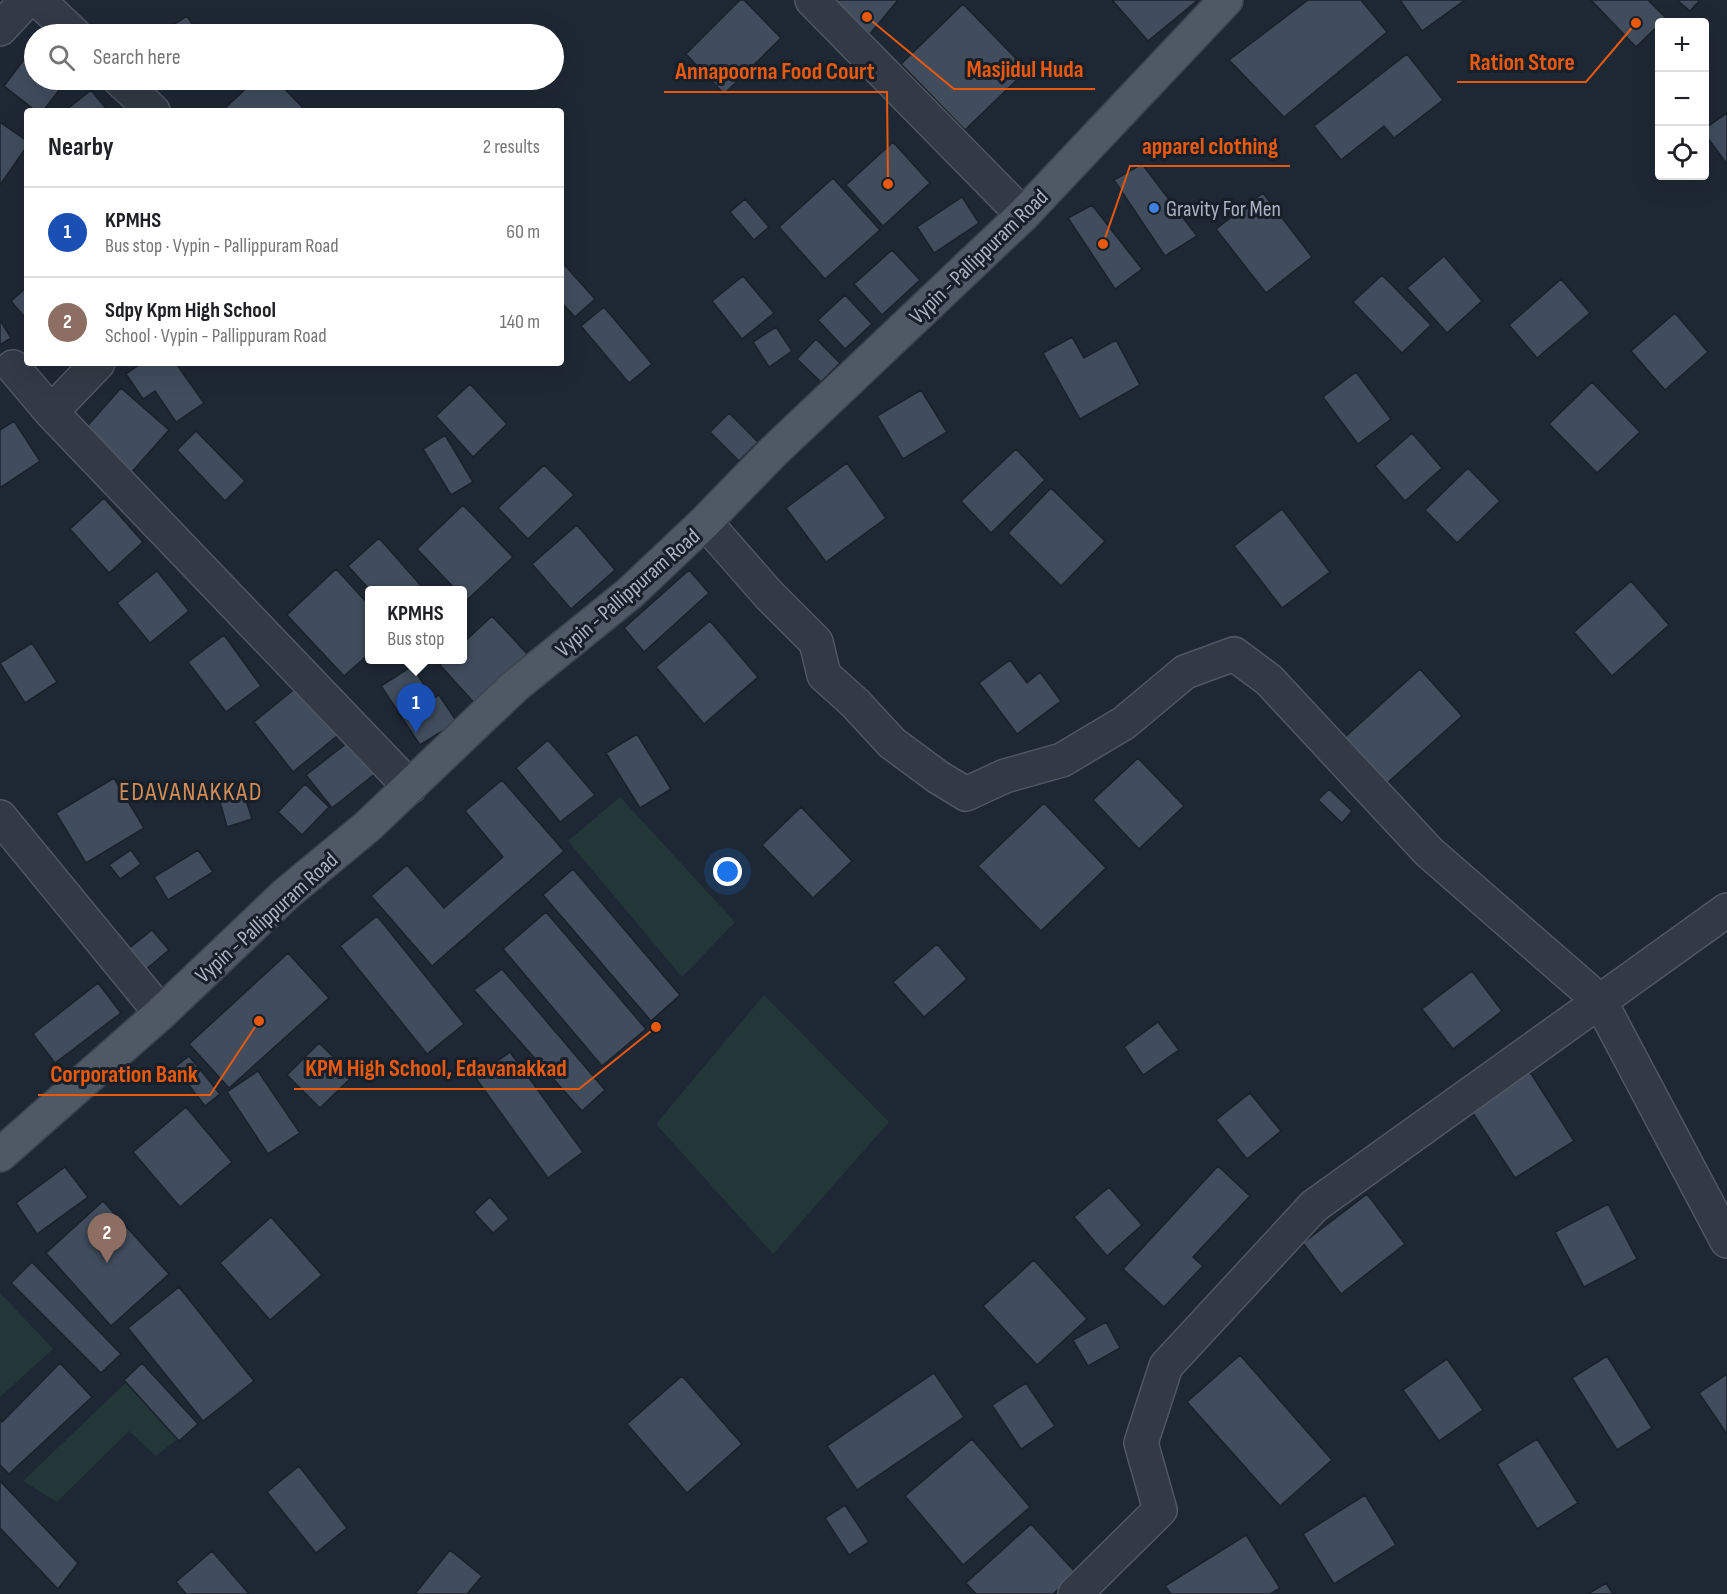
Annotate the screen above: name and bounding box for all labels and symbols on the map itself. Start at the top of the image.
callout: Ration Store [1457,40,1586,82]
callout: Masjidul Huda [954,47,1095,89]
text: Ration Store [1469,48,1575,77]
callout: Annapoorna Food Court [664,50,887,92]
text: Masjidul Huda [967,55,1084,84]
text: Annapoorna Food Court [674,57,875,86]
callout: apparel clothing [1130,124,1290,166]
text: apparel clothing [1142,132,1278,161]
street label: Vypin - Pallippuram Road [904,184,1054,330]
place label: Gravity For Men [1166,196,1281,223]
marker: Gravity For Men [1147,201,1161,215]
street label: Vypin - Pallippuram Road [550,523,706,663]
pin: 1 [396,684,436,733]
district label: EDAVANAKKAD [119,777,263,808]
street label: Vypin - Pallippuram Road [190,847,344,989]
your location [713,857,742,886]
callout: KPM High School, Edavanakkad [294,1047,579,1089]
callout: Corporation Bank [38,1053,210,1095]
text: KPM High School, Edavanakkad [305,1054,567,1083]
text: Corporation Bank [50,1060,198,1089]
pin: 2 [88,1214,126,1263]

